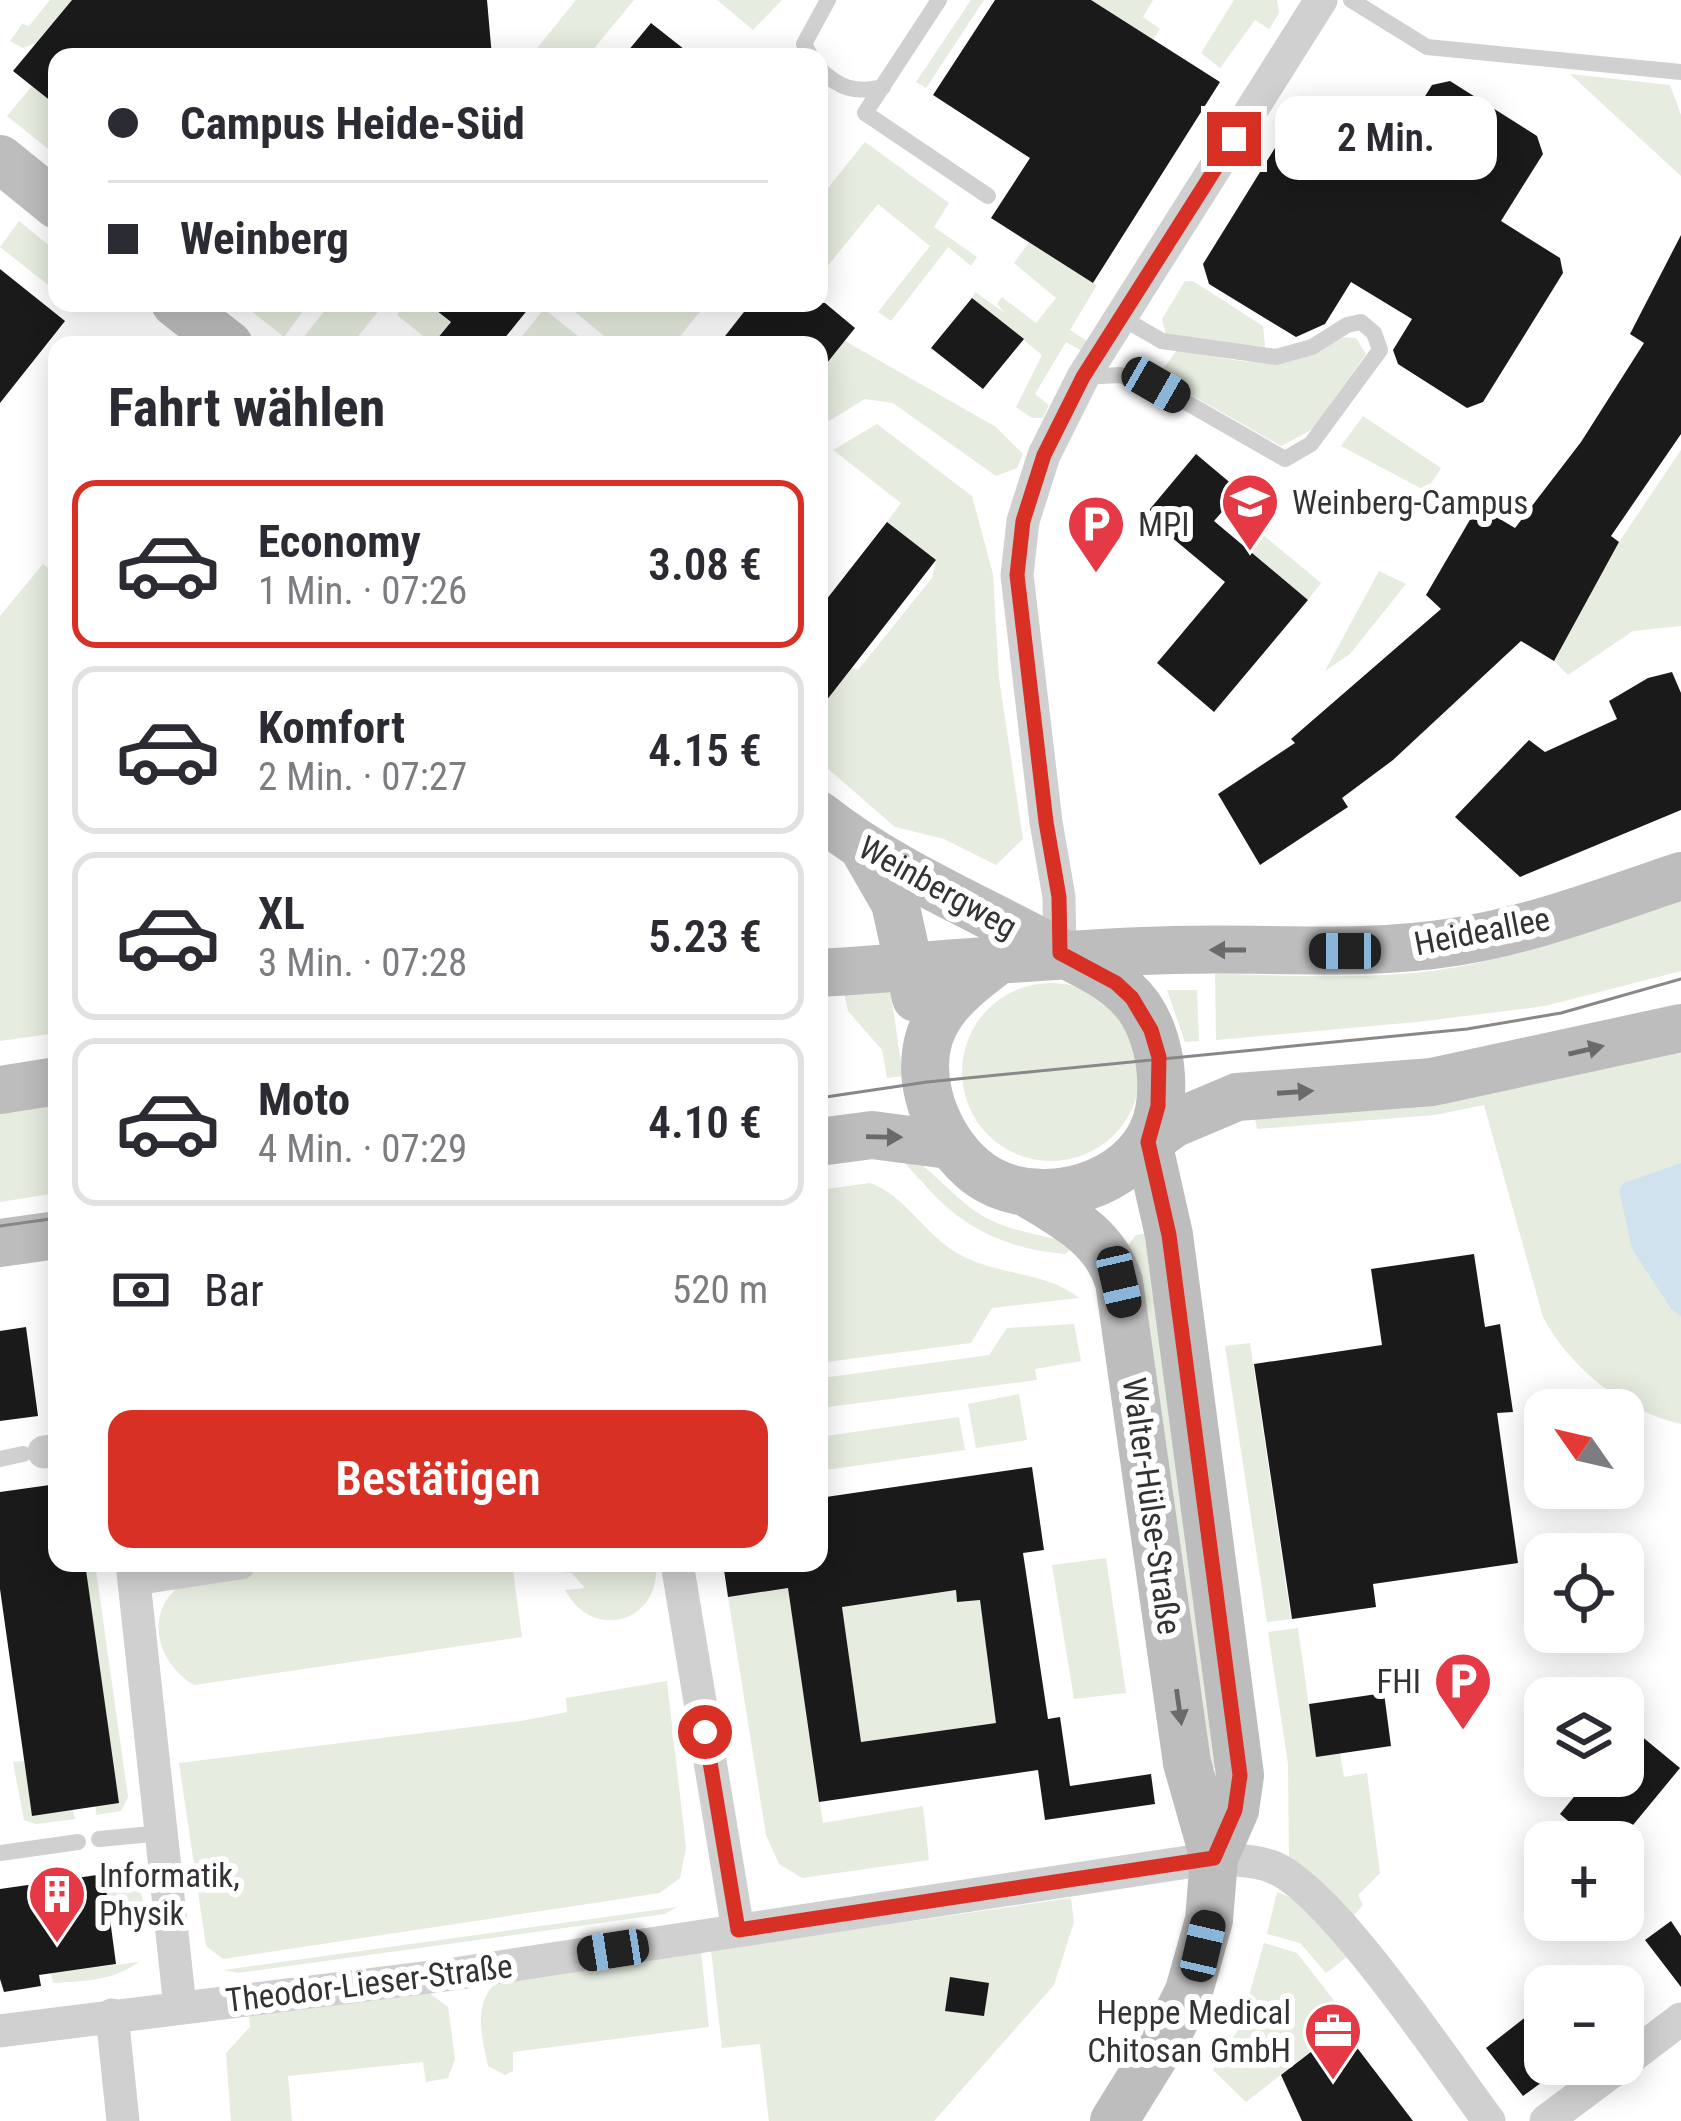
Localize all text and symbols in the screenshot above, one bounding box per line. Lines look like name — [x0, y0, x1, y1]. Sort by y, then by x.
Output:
text: Campus Heide-Süd — [180, 97, 525, 150]
callout: 2 Min. — [1276, 97, 1498, 181]
route end — [1207, 112, 1261, 166]
text: 2 Min. — [1337, 115, 1435, 161]
text: Weinberg — [180, 212, 349, 265]
car — [1116, 351, 1196, 419]
text: Fahrt wählen — [108, 376, 385, 439]
school or university icon: Weinberg-Campus — [1219, 471, 1281, 553]
place label: Weinberg-Campus — [1292, 483, 1528, 522]
parking icon: MPI — [1065, 493, 1127, 575]
place label: MPI — [1138, 505, 1189, 544]
icon: car — [114, 510, 222, 618]
text: Economy — [258, 515, 421, 568]
text: 3.08 € — [648, 538, 762, 591]
text: 1 Min. · 07:26 — [258, 568, 467, 614]
icon: car — [114, 696, 222, 804]
text: Komfort — [258, 701, 405, 754]
text: 4.15 € — [648, 724, 762, 777]
text: 2 Min. · 07:27 — [258, 754, 467, 800]
street label: Weinbergweg — [852, 828, 1024, 946]
icon: car — [114, 882, 222, 990]
text: XL — [258, 887, 305, 940]
street label: Heideallee — [1411, 899, 1553, 963]
text: 5.23 € — [648, 910, 762, 963]
car — [1309, 933, 1381, 969]
text: 3 Min. · 07:28 — [258, 940, 467, 986]
one-way arrow — [1208, 941, 1246, 960]
one-way arrow — [1567, 1040, 1604, 1059]
icon: car — [114, 1068, 222, 1176]
text: Moto — [258, 1073, 350, 1126]
one-way arrow — [1277, 1083, 1314, 1102]
text: 4.10 € — [648, 1096, 762, 1149]
text: 4 Min. · 07:29 — [258, 1126, 467, 1172]
one-way arrow — [866, 1127, 904, 1146]
car — [1093, 1243, 1145, 1321]
icon: cash — [108, 1257, 174, 1323]
text: Bar — [204, 1264, 264, 1317]
text: 520 m — [672, 1267, 768, 1313]
street label: Walter-Hülse-Straße — [1115, 1375, 1189, 1637]
north arrow — [1524, 1389, 1644, 1509]
map controls — [1524, 1389, 1644, 2085]
button: Bestätigen — [108, 1410, 768, 1548]
button: locate — [1524, 1533, 1644, 1653]
parking icon: FHI — [1432, 1650, 1494, 1732]
place label: FHI — [1376, 1662, 1421, 1701]
button: layers — [1524, 1677, 1644, 1797]
one-way arrow — [1170, 1689, 1189, 1727]
route start — [678, 1705, 732, 1759]
button: + — [1524, 1821, 1644, 1941]
place label: Informatik, Physik — [99, 1856, 240, 1933]
building icon: Informatik, Physik — [26, 1863, 88, 1945]
car — [1177, 1907, 1229, 1985]
car — [575, 1927, 651, 1973]
street label: Theodor-Lieser-Straße — [223, 1946, 515, 2020]
button: − — [1524, 1965, 1644, 2085]
place label: Heppe Medical Chitosan GmbH — [1087, 1993, 1291, 2070]
office icon: Heppe Medical Chitosan GmbH — [1302, 2000, 1364, 2082]

